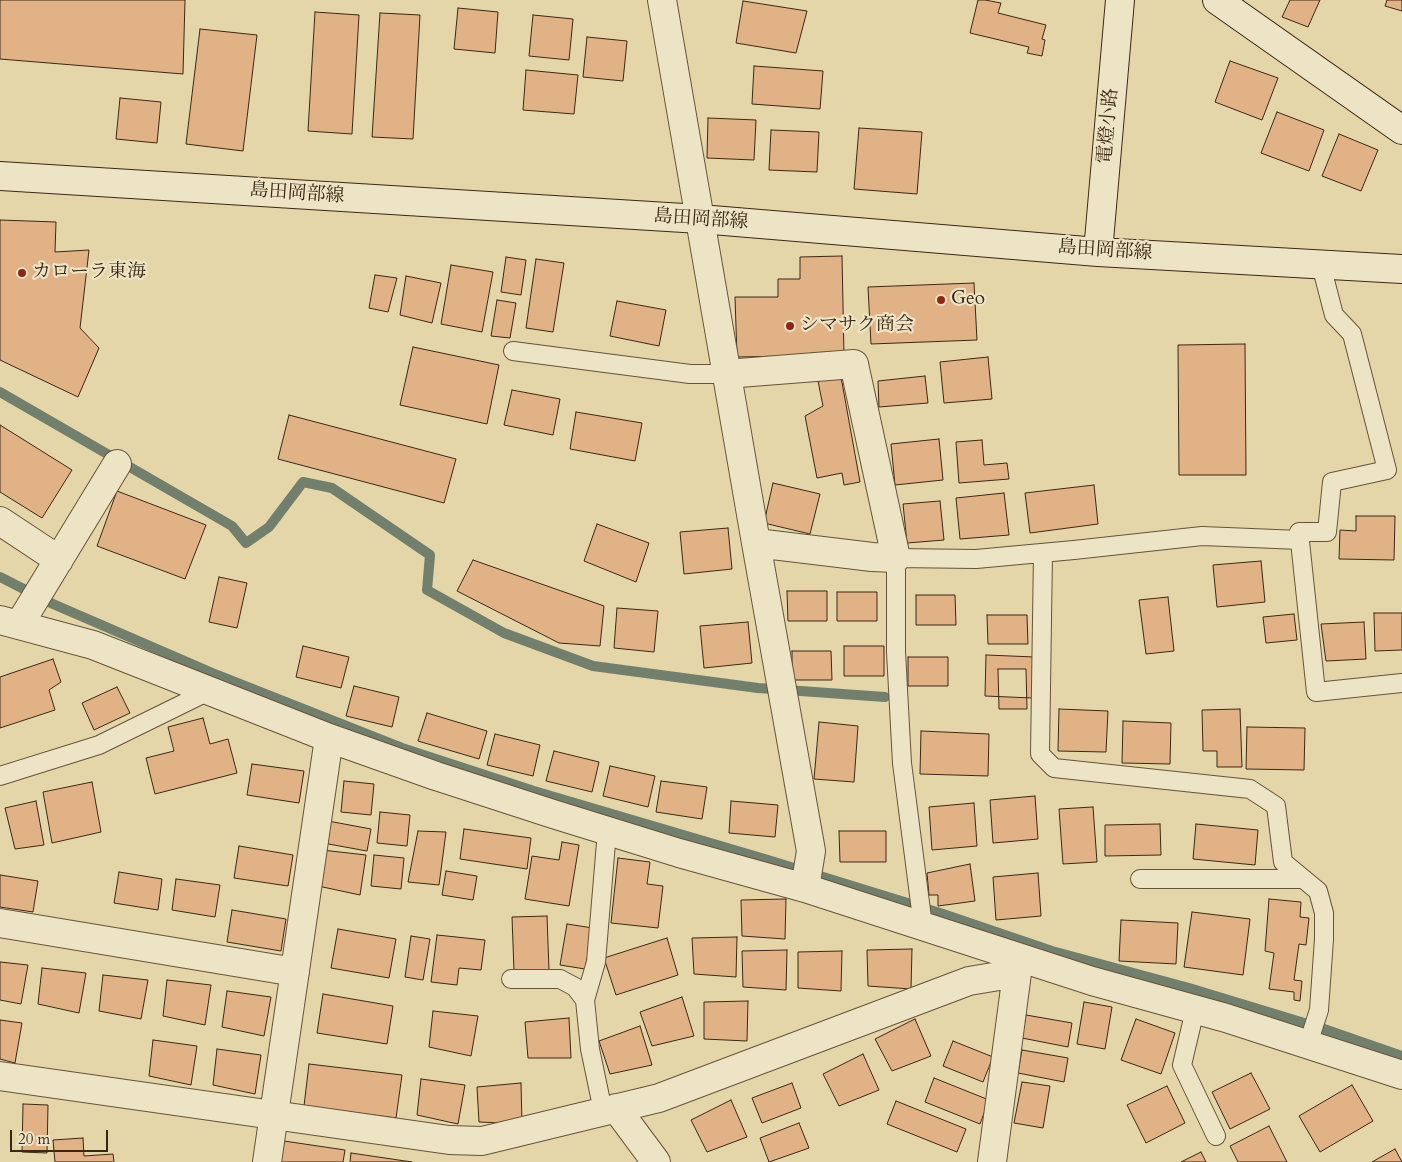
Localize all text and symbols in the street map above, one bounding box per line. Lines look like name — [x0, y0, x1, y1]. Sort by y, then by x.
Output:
street label: 電燈小路 — [1094, 87, 1124, 165]
street label: 島田岡部線 — [249, 179, 345, 209]
street label: 島田岡部線 — [653, 205, 749, 235]
street label: 島田岡部線 — [1057, 236, 1153, 266]
place label: カローラ東海 — [32, 262, 146, 284]
marker: カローラ東海 — [16, 267, 28, 279]
place label: Geo — [951, 289, 985, 311]
marker: Geo — [935, 294, 947, 306]
place label: シマサク商会 — [800, 315, 914, 337]
marker: シマサク商会 — [784, 320, 796, 332]
scale bar — [12, 1120, 110, 1152]
text: 20 m — [18, 1129, 50, 1149]

